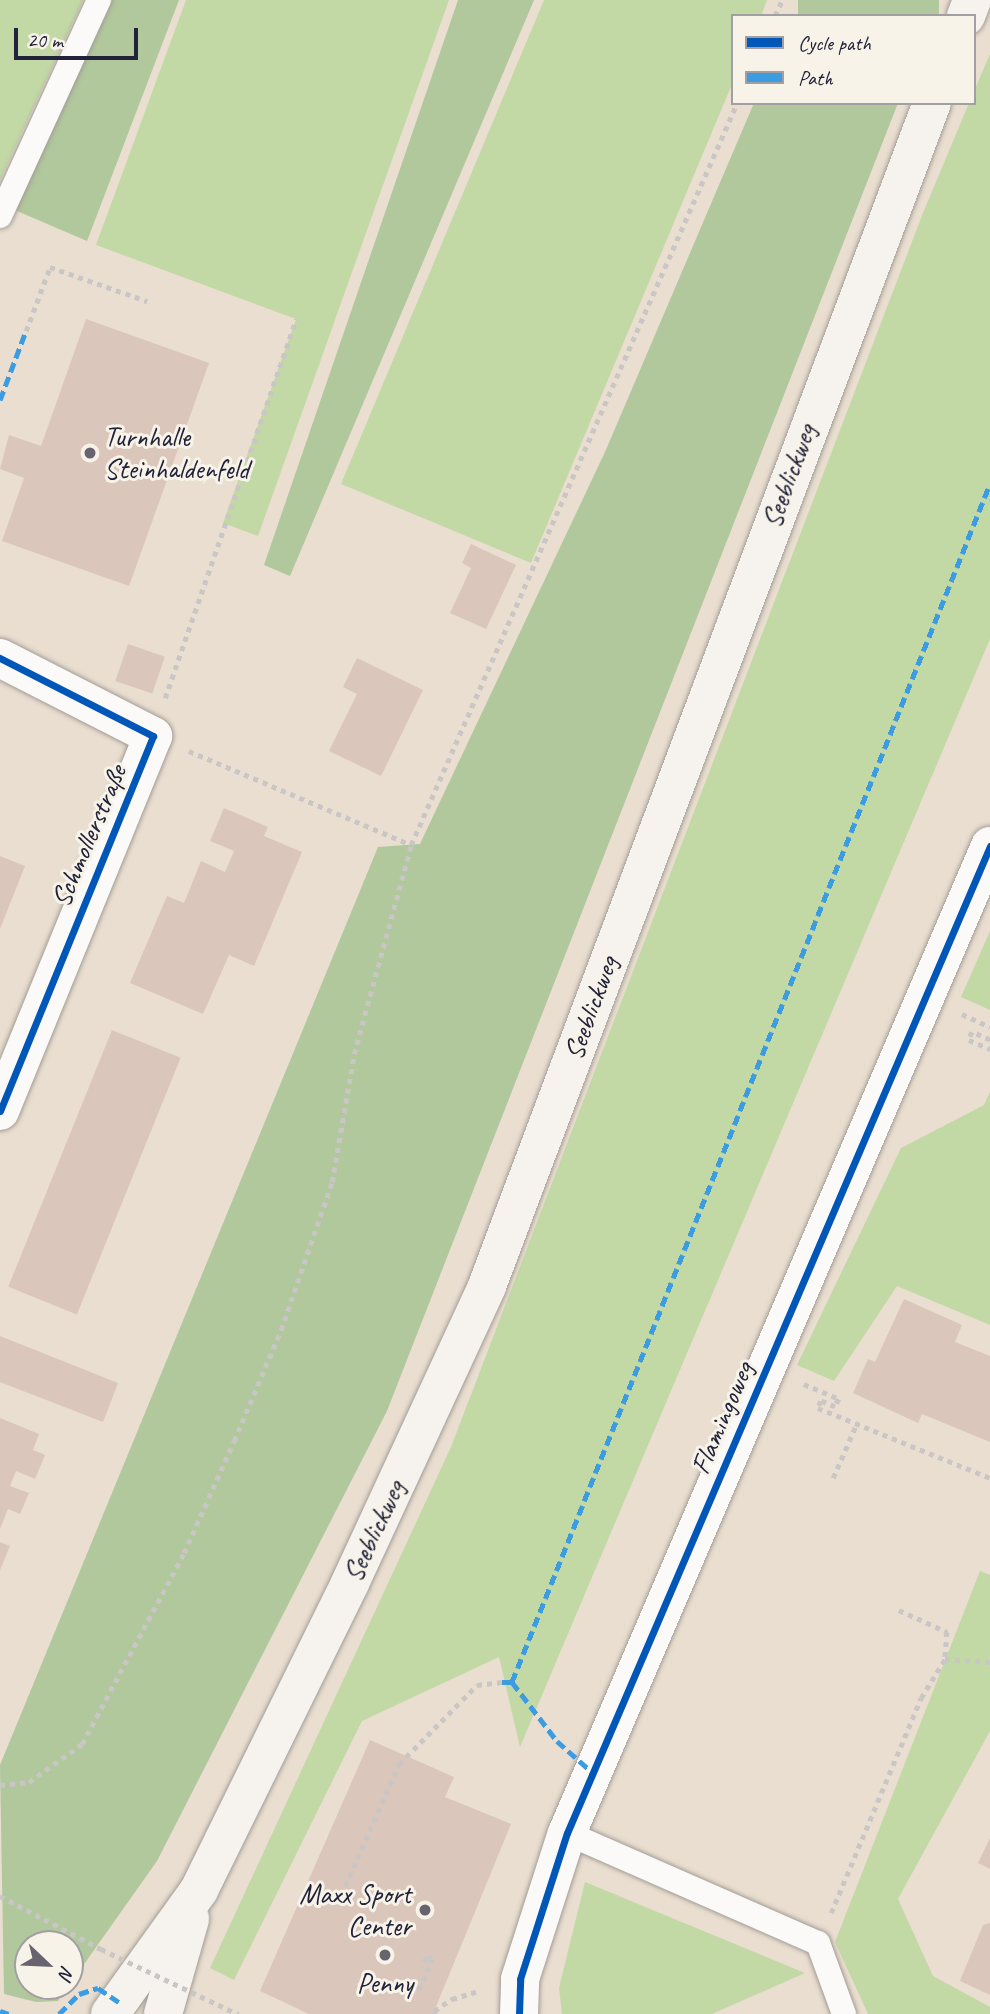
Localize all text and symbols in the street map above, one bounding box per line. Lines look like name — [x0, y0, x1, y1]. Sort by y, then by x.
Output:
scale bar — [18, 14, 142, 58]
legend — [731, 14, 976, 105]
text: 20 m — [27, 27, 63, 53]
text: Cycle path — [798, 30, 871, 56]
text: Path — [798, 65, 833, 91]
place label: Turnhalle Steinhaldenfeld — [104, 420, 249, 486]
street label: Seeblickweg — [755, 420, 823, 532]
marker: Turnhalle Steinhaldenfeld — [82, 445, 98, 461]
street label: Schmollerstraße — [44, 760, 134, 912]
street label: Seeblickweg — [557, 952, 625, 1064]
street label: Flamingoweg — [683, 1357, 761, 1479]
street label: Seeblickweg — [336, 1475, 412, 1587]
place label: Maxx Sport Center — [299, 1877, 411, 1943]
marker: Maxx Sport Center — [417, 1902, 433, 1918]
north arrow — [14, 1930, 84, 2000]
marker: Penny — [377, 1947, 393, 1963]
text: N — [53, 1962, 80, 1983]
place label: Penny — [357, 1966, 413, 2000]

